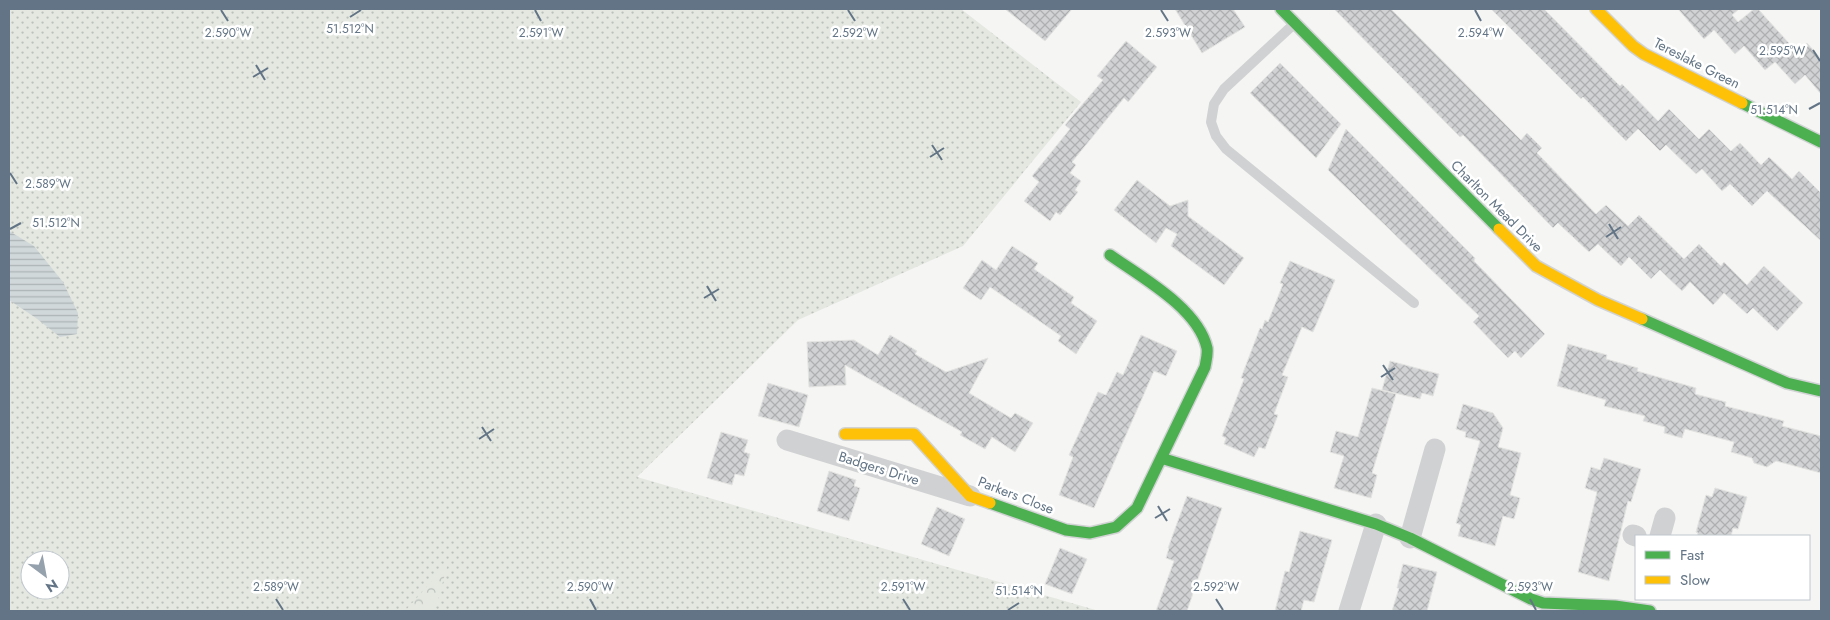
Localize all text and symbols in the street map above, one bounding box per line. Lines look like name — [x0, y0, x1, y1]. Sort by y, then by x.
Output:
text: 51.512°N — [326, 20, 374, 38]
text: 2.590°W — [205, 24, 251, 42]
text: 2.591°W — [519, 24, 563, 42]
text: 2.592°W — [832, 24, 878, 42]
text: 2.593°W — [1145, 24, 1191, 42]
text: 2.594°W — [1458, 24, 1504, 42]
street label: Tereslake Green — [1650, 33, 1744, 93]
text: 2.595°W — [1759, 42, 1805, 60]
text: 51.514°N — [1750, 101, 1798, 119]
street label: Charlton Mead Drive — [1446, 155, 1548, 257]
text: 2.589°W — [25, 175, 71, 193]
text: 51.512°N — [32, 214, 80, 232]
street label: Badgers Drive — [836, 446, 922, 490]
street label: Parkers Close — [975, 471, 1057, 519]
legend — [1635, 535, 1810, 600]
text: Fast — [1680, 544, 1704, 566]
north arrow — [20, 550, 70, 600]
text: Slow — [1680, 569, 1711, 591]
text: N — [42, 575, 62, 597]
text: 2.589°W — [253, 578, 299, 596]
text: 2.590°W — [567, 578, 613, 596]
text: 2.591°W — [881, 578, 925, 596]
text: 2.592°W — [1193, 578, 1239, 596]
text: 2.593°W — [1507, 578, 1553, 596]
text: 51.514°N — [995, 582, 1043, 600]

